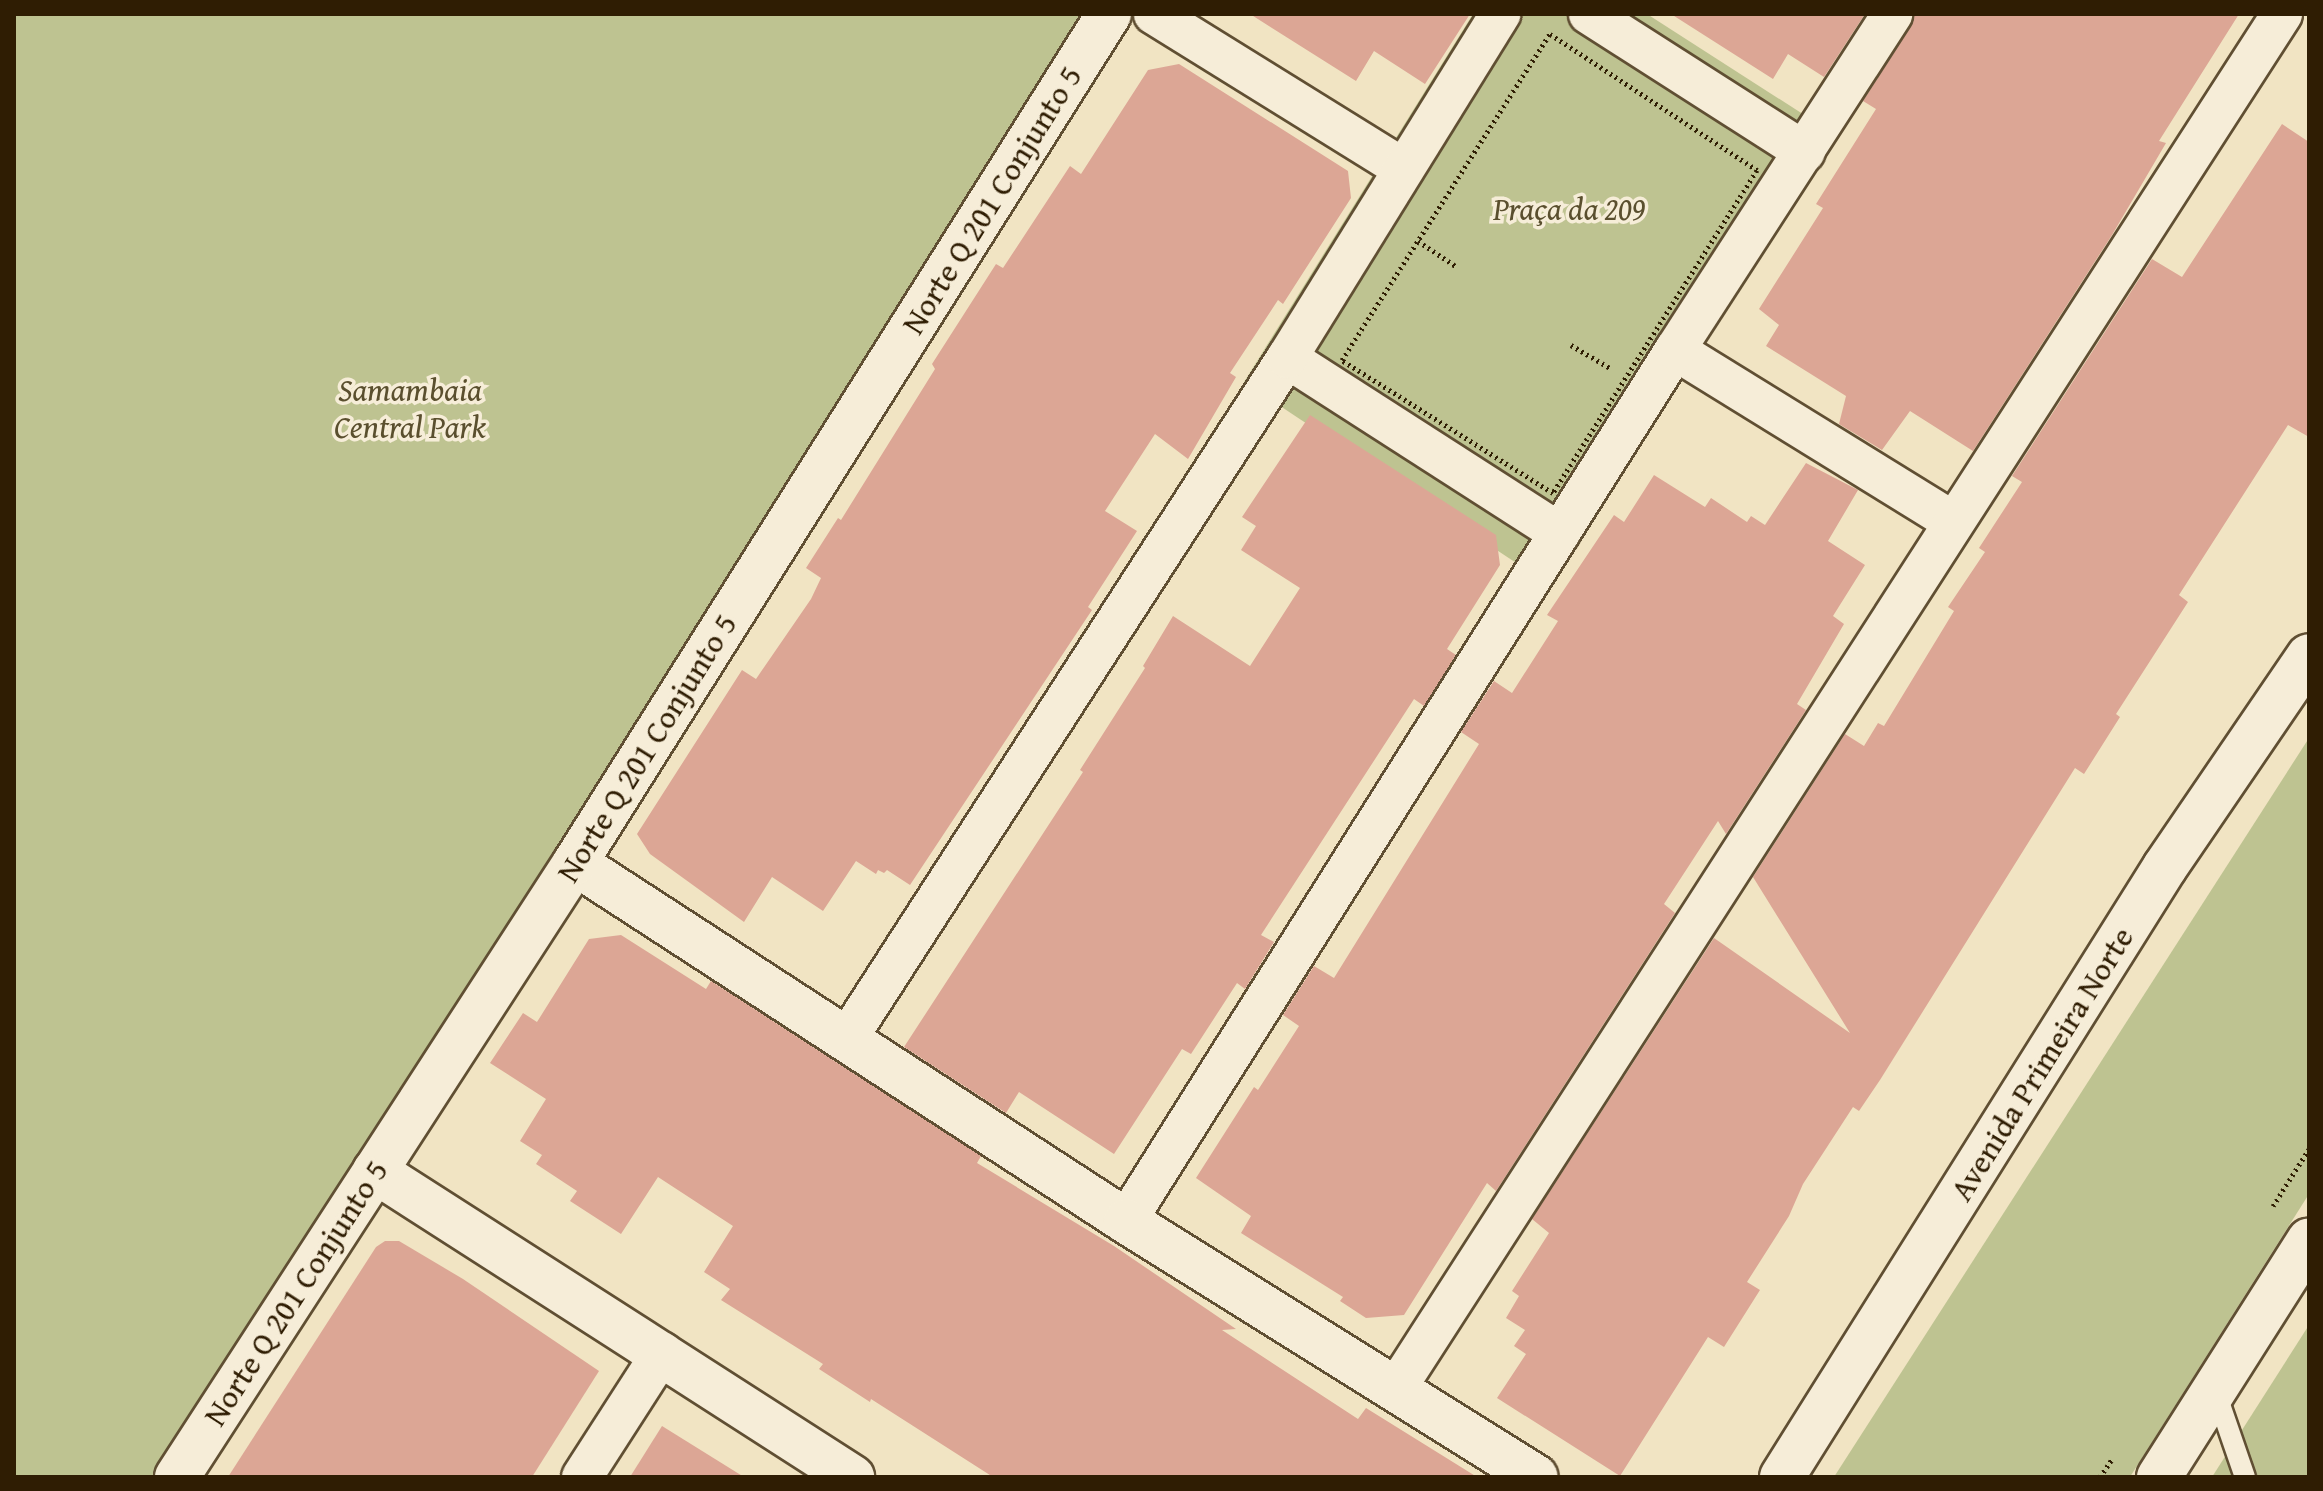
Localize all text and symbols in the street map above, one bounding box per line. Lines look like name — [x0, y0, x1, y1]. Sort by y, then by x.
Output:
street label: Norte Q 201 Conjunto 5 — [894, 59, 1090, 341]
park label: Praça da 209 — [1493, 190, 1645, 228]
park label: Samambaia Central Park — [334, 372, 486, 447]
street label: Norte Q 201 Conjunto 5 — [549, 607, 745, 889]
street label: Avenida Primeira Norte — [1942, 920, 2142, 1208]
street label: Norte Q 201 Conjunto 5 — [196, 1153, 396, 1433]

